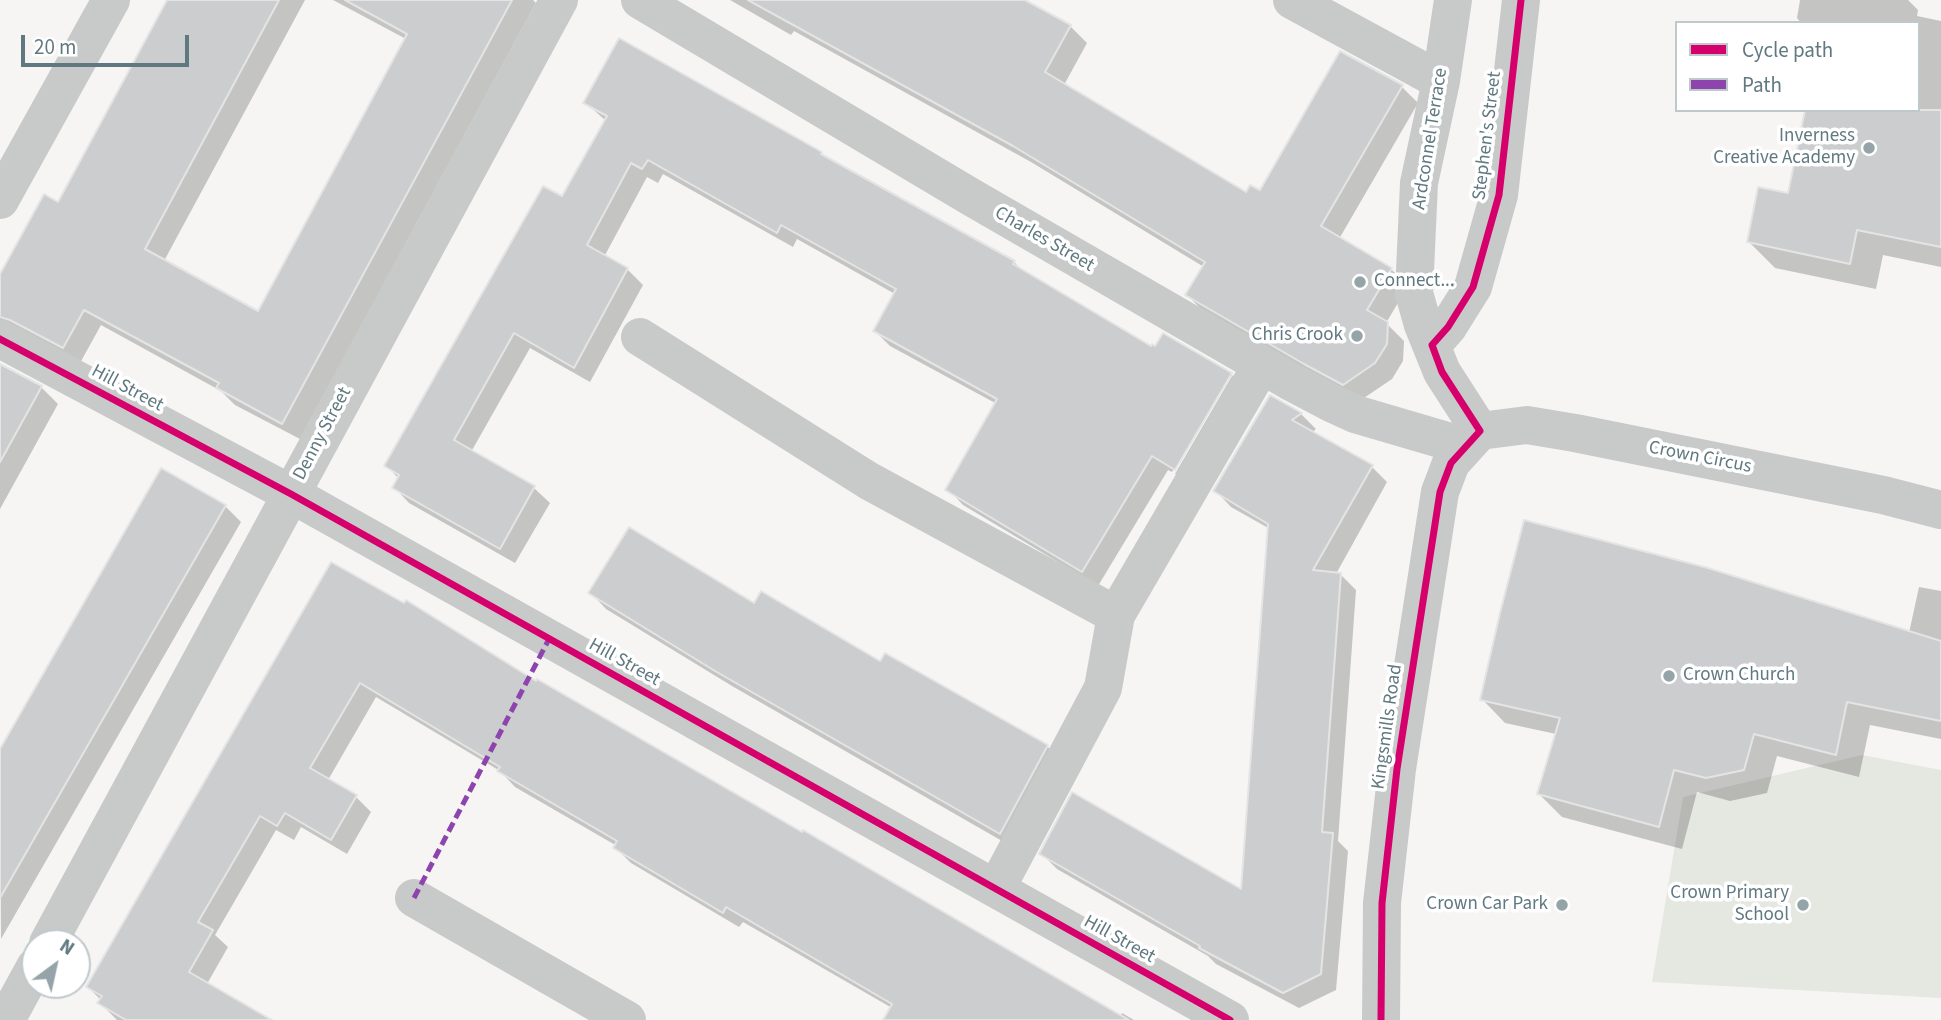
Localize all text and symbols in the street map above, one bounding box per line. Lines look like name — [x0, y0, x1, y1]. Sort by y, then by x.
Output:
scale bar — [24, 21, 192, 65]
legend — [1675, 21, 1920, 112]
text: 20 m — [34, 32, 76, 62]
text: Cycle path — [1742, 35, 1833, 65]
street label: Ardconnel Terrace — [1409, 67, 1453, 211]
street label: Stephen's Street — [1469, 70, 1507, 202]
text: Path — [1742, 70, 1782, 100]
place label: Inverness Creative Academy — [1713, 126, 1855, 170]
marker: Inverness Creative Academy — [1861, 140, 1877, 156]
street label: Charles Street — [990, 202, 1098, 278]
place label: Connect... — [1374, 271, 1455, 293]
marker: Connect... — [1352, 274, 1368, 290]
place label: Chris Crook — [1252, 325, 1343, 347]
marker: Chris Crook — [1349, 328, 1365, 344]
street label: Hill Street — [87, 361, 167, 417]
street label: Denny Street — [289, 384, 357, 484]
street label: Crown Circus — [1647, 437, 1753, 479]
street label: Hill Street — [584, 634, 664, 692]
street label: Kingsmills Road — [1368, 663, 1408, 791]
place label: Crown Church — [1683, 665, 1795, 687]
marker: Crown Church — [1661, 668, 1677, 684]
place label: Crown Primary School — [1670, 883, 1789, 927]
place label: Crown Car Park — [1426, 894, 1548, 916]
marker: Crown Car Park — [1554, 897, 1570, 913]
marker: Crown Primary School — [1795, 897, 1811, 913]
street label: Hill Street — [1079, 911, 1159, 969]
north arrow — [21, 929, 91, 999]
text: N — [54, 933, 79, 962]

